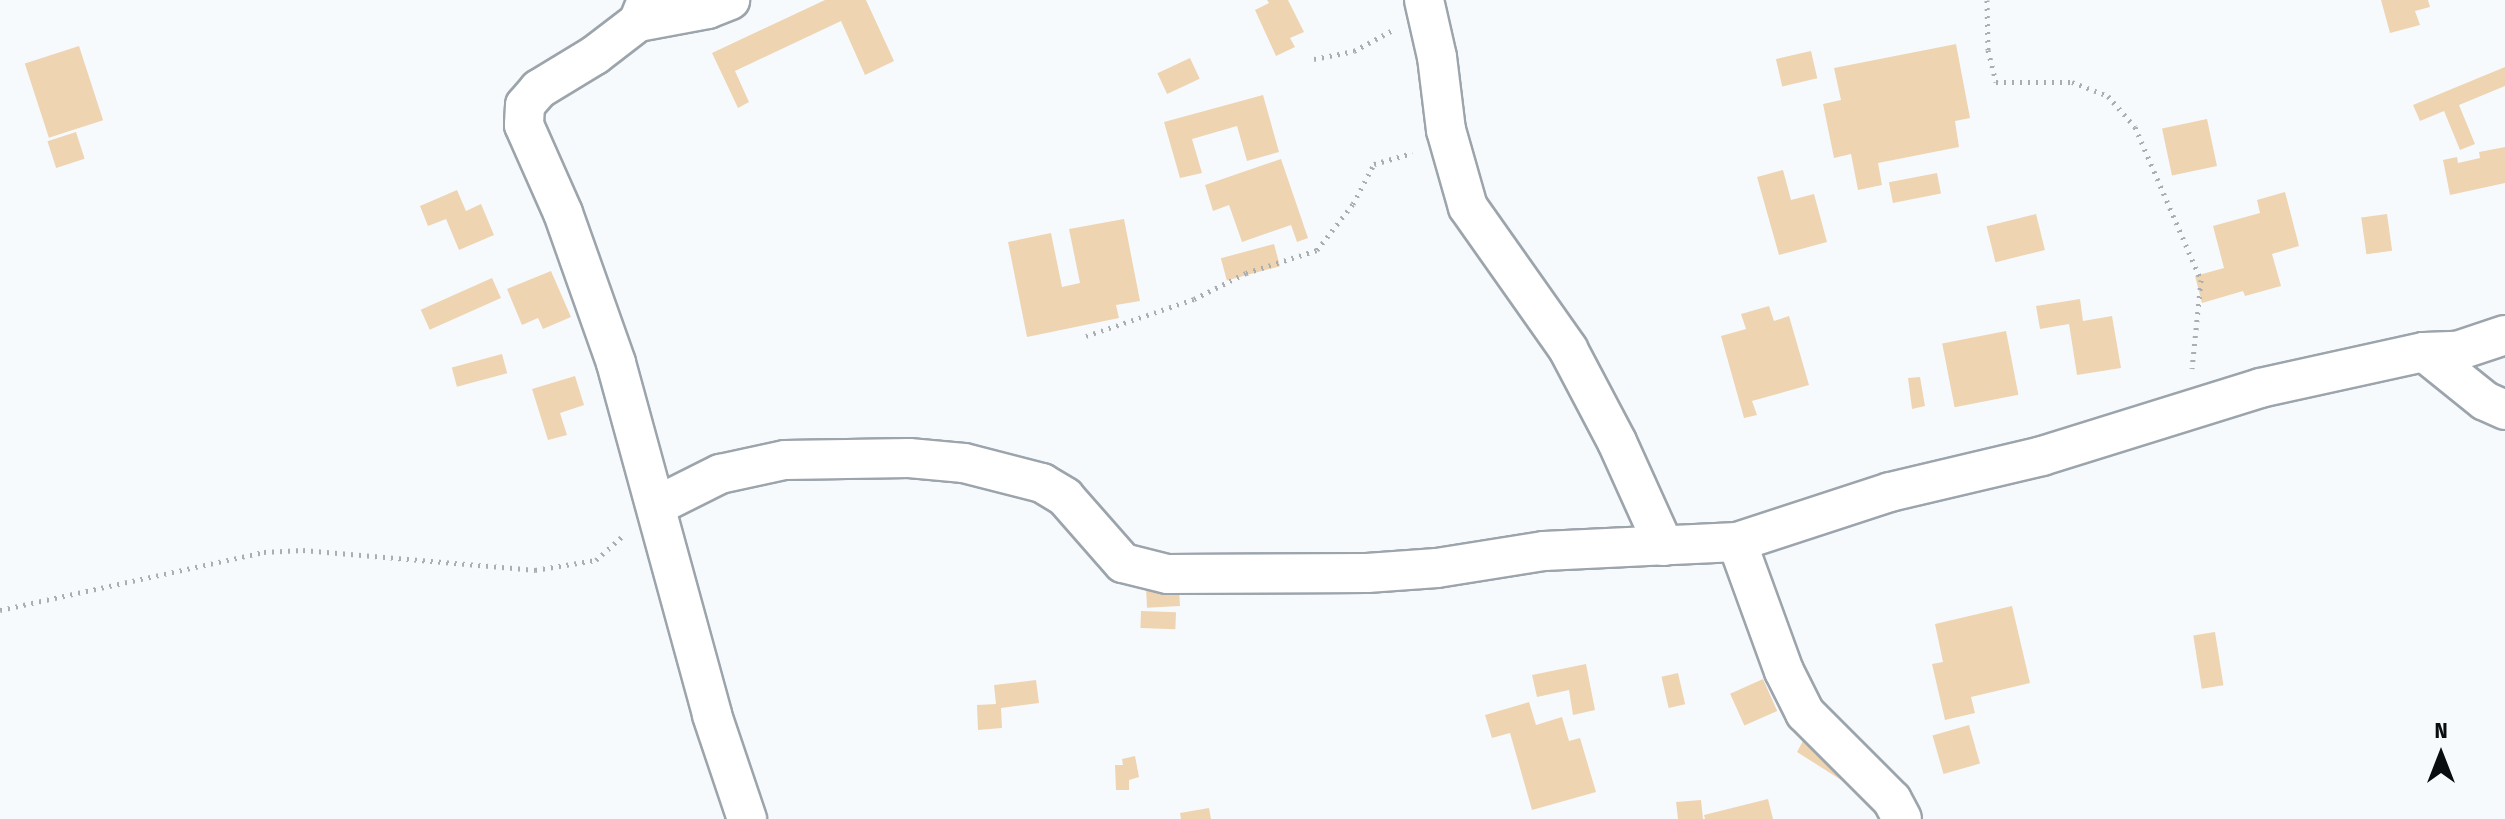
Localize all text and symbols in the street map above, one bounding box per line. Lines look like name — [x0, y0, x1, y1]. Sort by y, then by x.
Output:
north arrow — [2401, 715, 2481, 795]
text: N — [2434, 717, 2448, 744]

